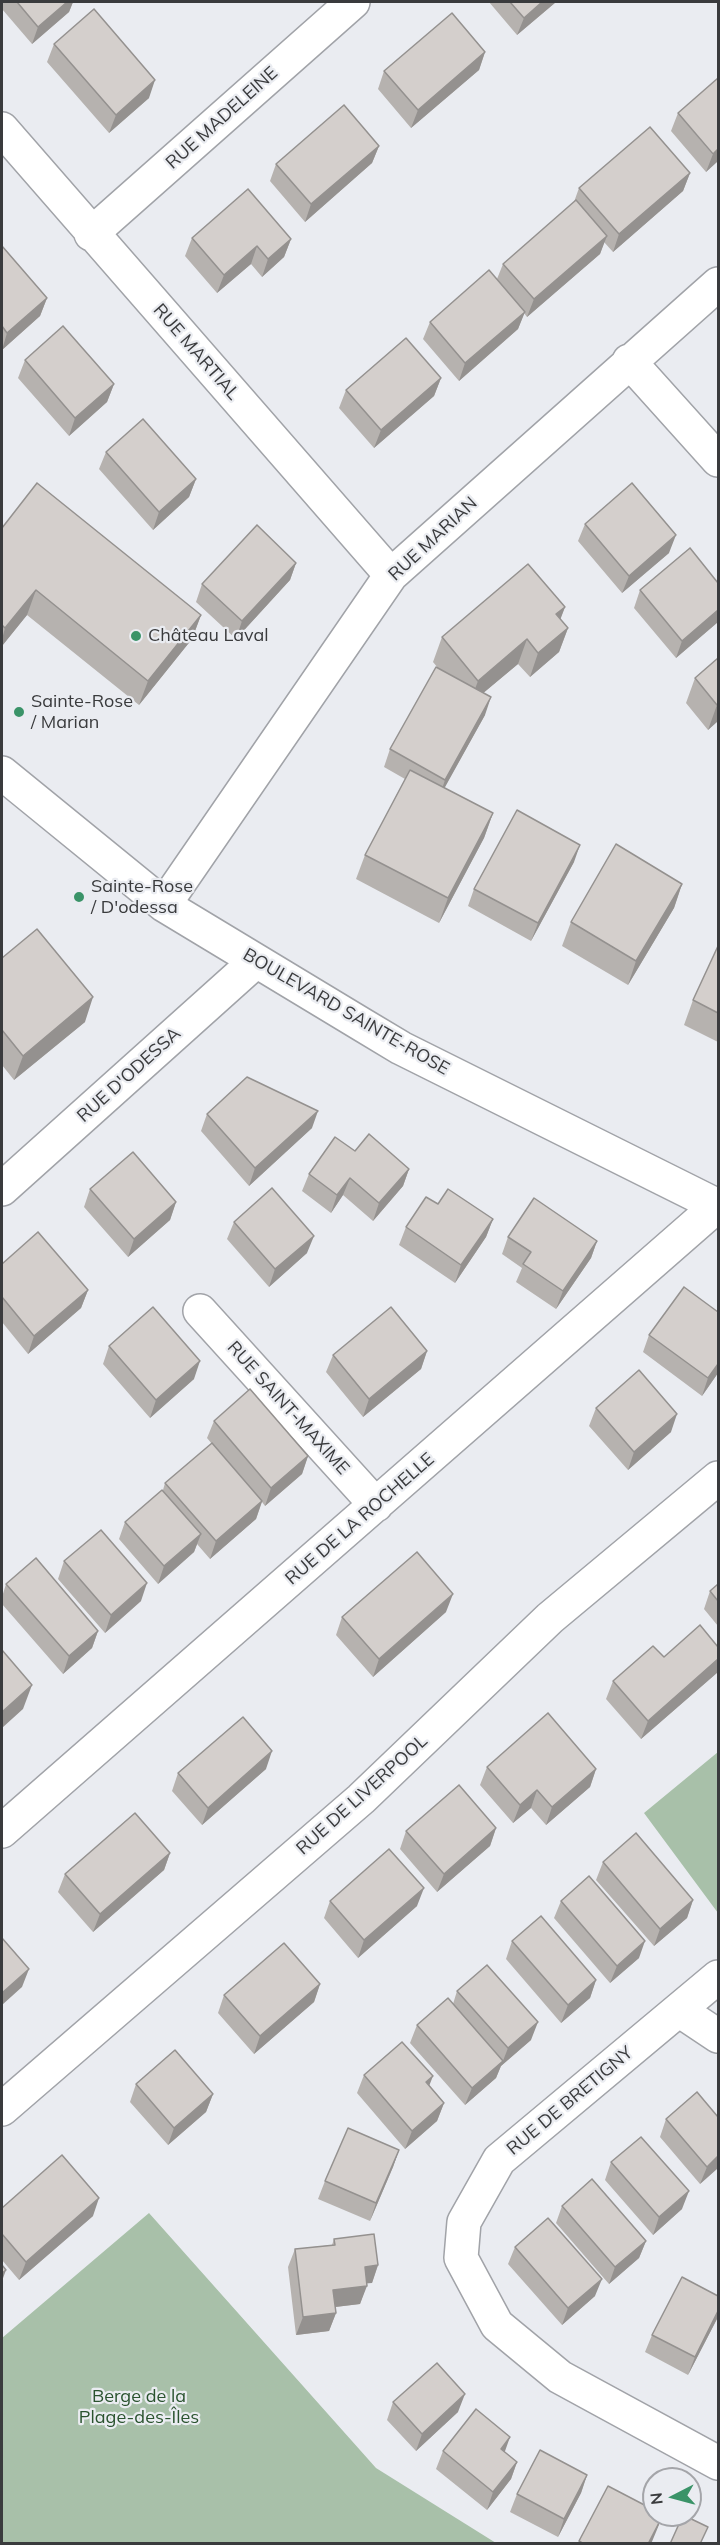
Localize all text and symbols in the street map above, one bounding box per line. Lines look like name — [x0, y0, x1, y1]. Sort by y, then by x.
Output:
street label: RUE MADELEINE — [162, 62, 282, 174]
street label: RUE MARTIAL — [148, 300, 244, 404]
street label: RUE MARIAN — [384, 492, 482, 586]
place label: Château Laval — [148, 625, 269, 647]
marker: Château Laval — [129, 629, 143, 643]
place label: Sainte-Rose / Marian — [31, 691, 133, 734]
marker: Sainte-Rose / Marian — [12, 705, 26, 719]
place label: Sainte-Rose / D'odessa — [91, 876, 193, 918]
marker: Sainte-Rose / D'odessa — [72, 890, 86, 904]
street label: BOULEVARD SAINTE-ROSE — [239, 944, 453, 1080]
street label: RUE D'ODESSA — [73, 1023, 185, 1127]
street label: RUE SAINT-MAXIME — [222, 1337, 354, 1479]
street label: RUE DE LA ROCHELLE — [281, 1448, 439, 1590]
street label: RUE DE LIVERPOOL — [292, 1730, 432, 1860]
street label: RUE DE BRETIGNY — [503, 2042, 637, 2160]
park label: Berge de la Plage-des-Îles — [79, 2386, 199, 2428]
north arrow — [642, 2467, 702, 2527]
text: N — [646, 2492, 667, 2506]

